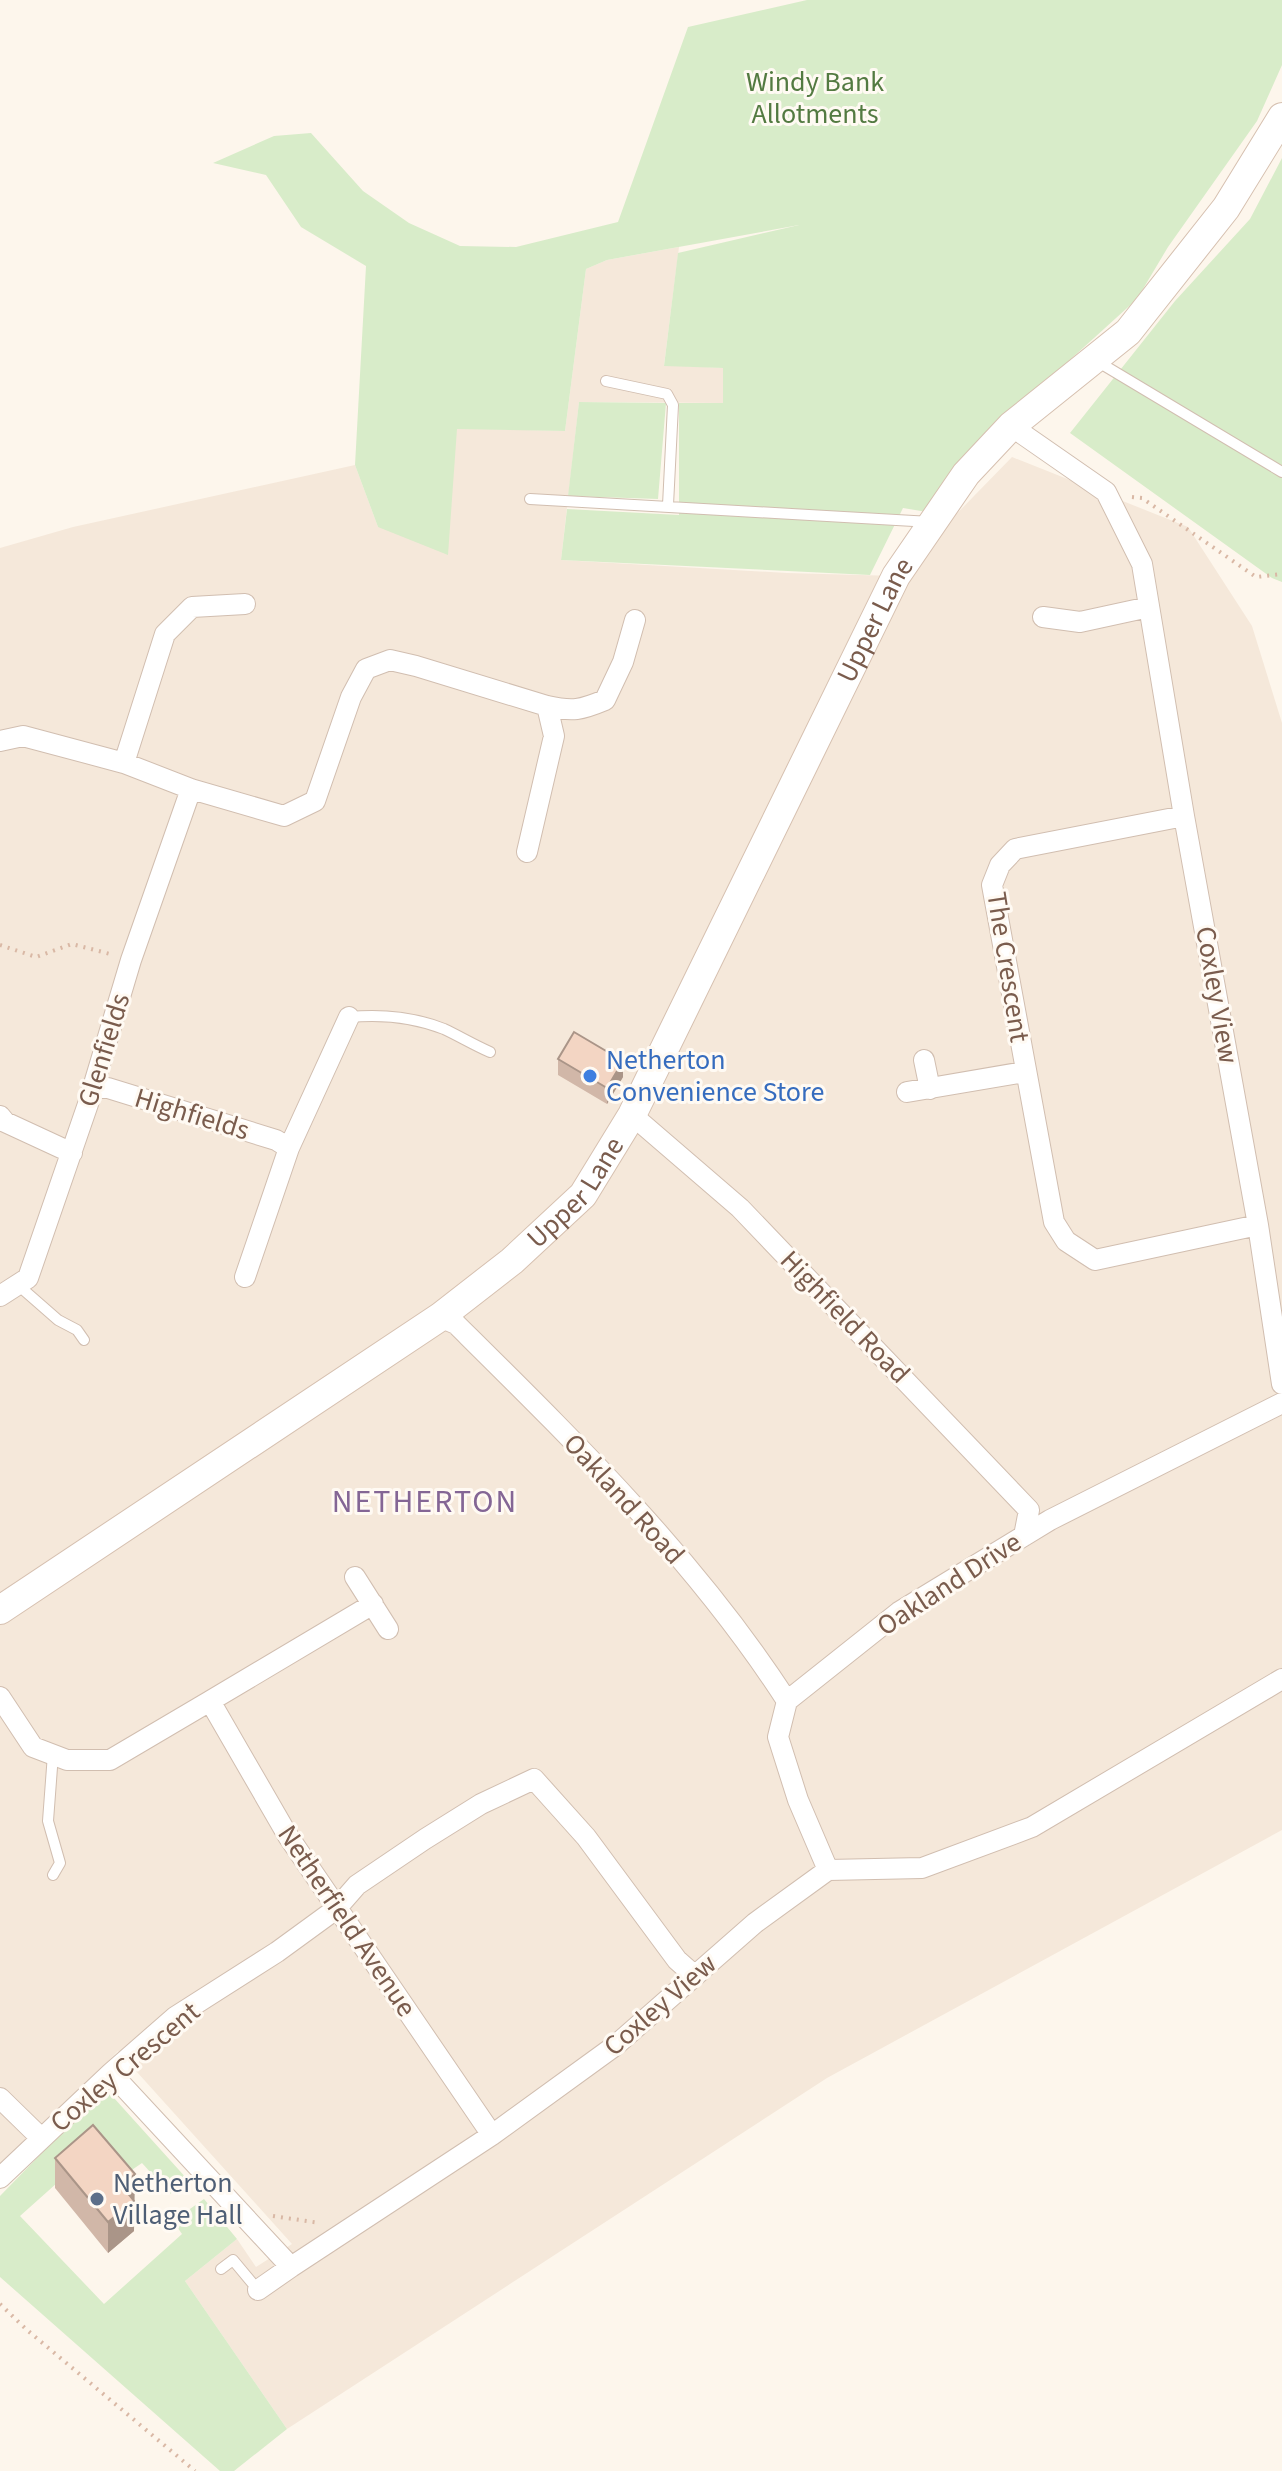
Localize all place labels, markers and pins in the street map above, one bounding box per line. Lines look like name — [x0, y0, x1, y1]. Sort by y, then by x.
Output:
place label: Netherton Convenience Store — [606, 1040, 824, 1112]
marker: Netherton Convenience Store — [581, 1067, 599, 1085]
place label: Netherton Village Hall — [113, 2163, 243, 2235]
marker: Netherton Village Hall — [88, 2190, 106, 2208]

